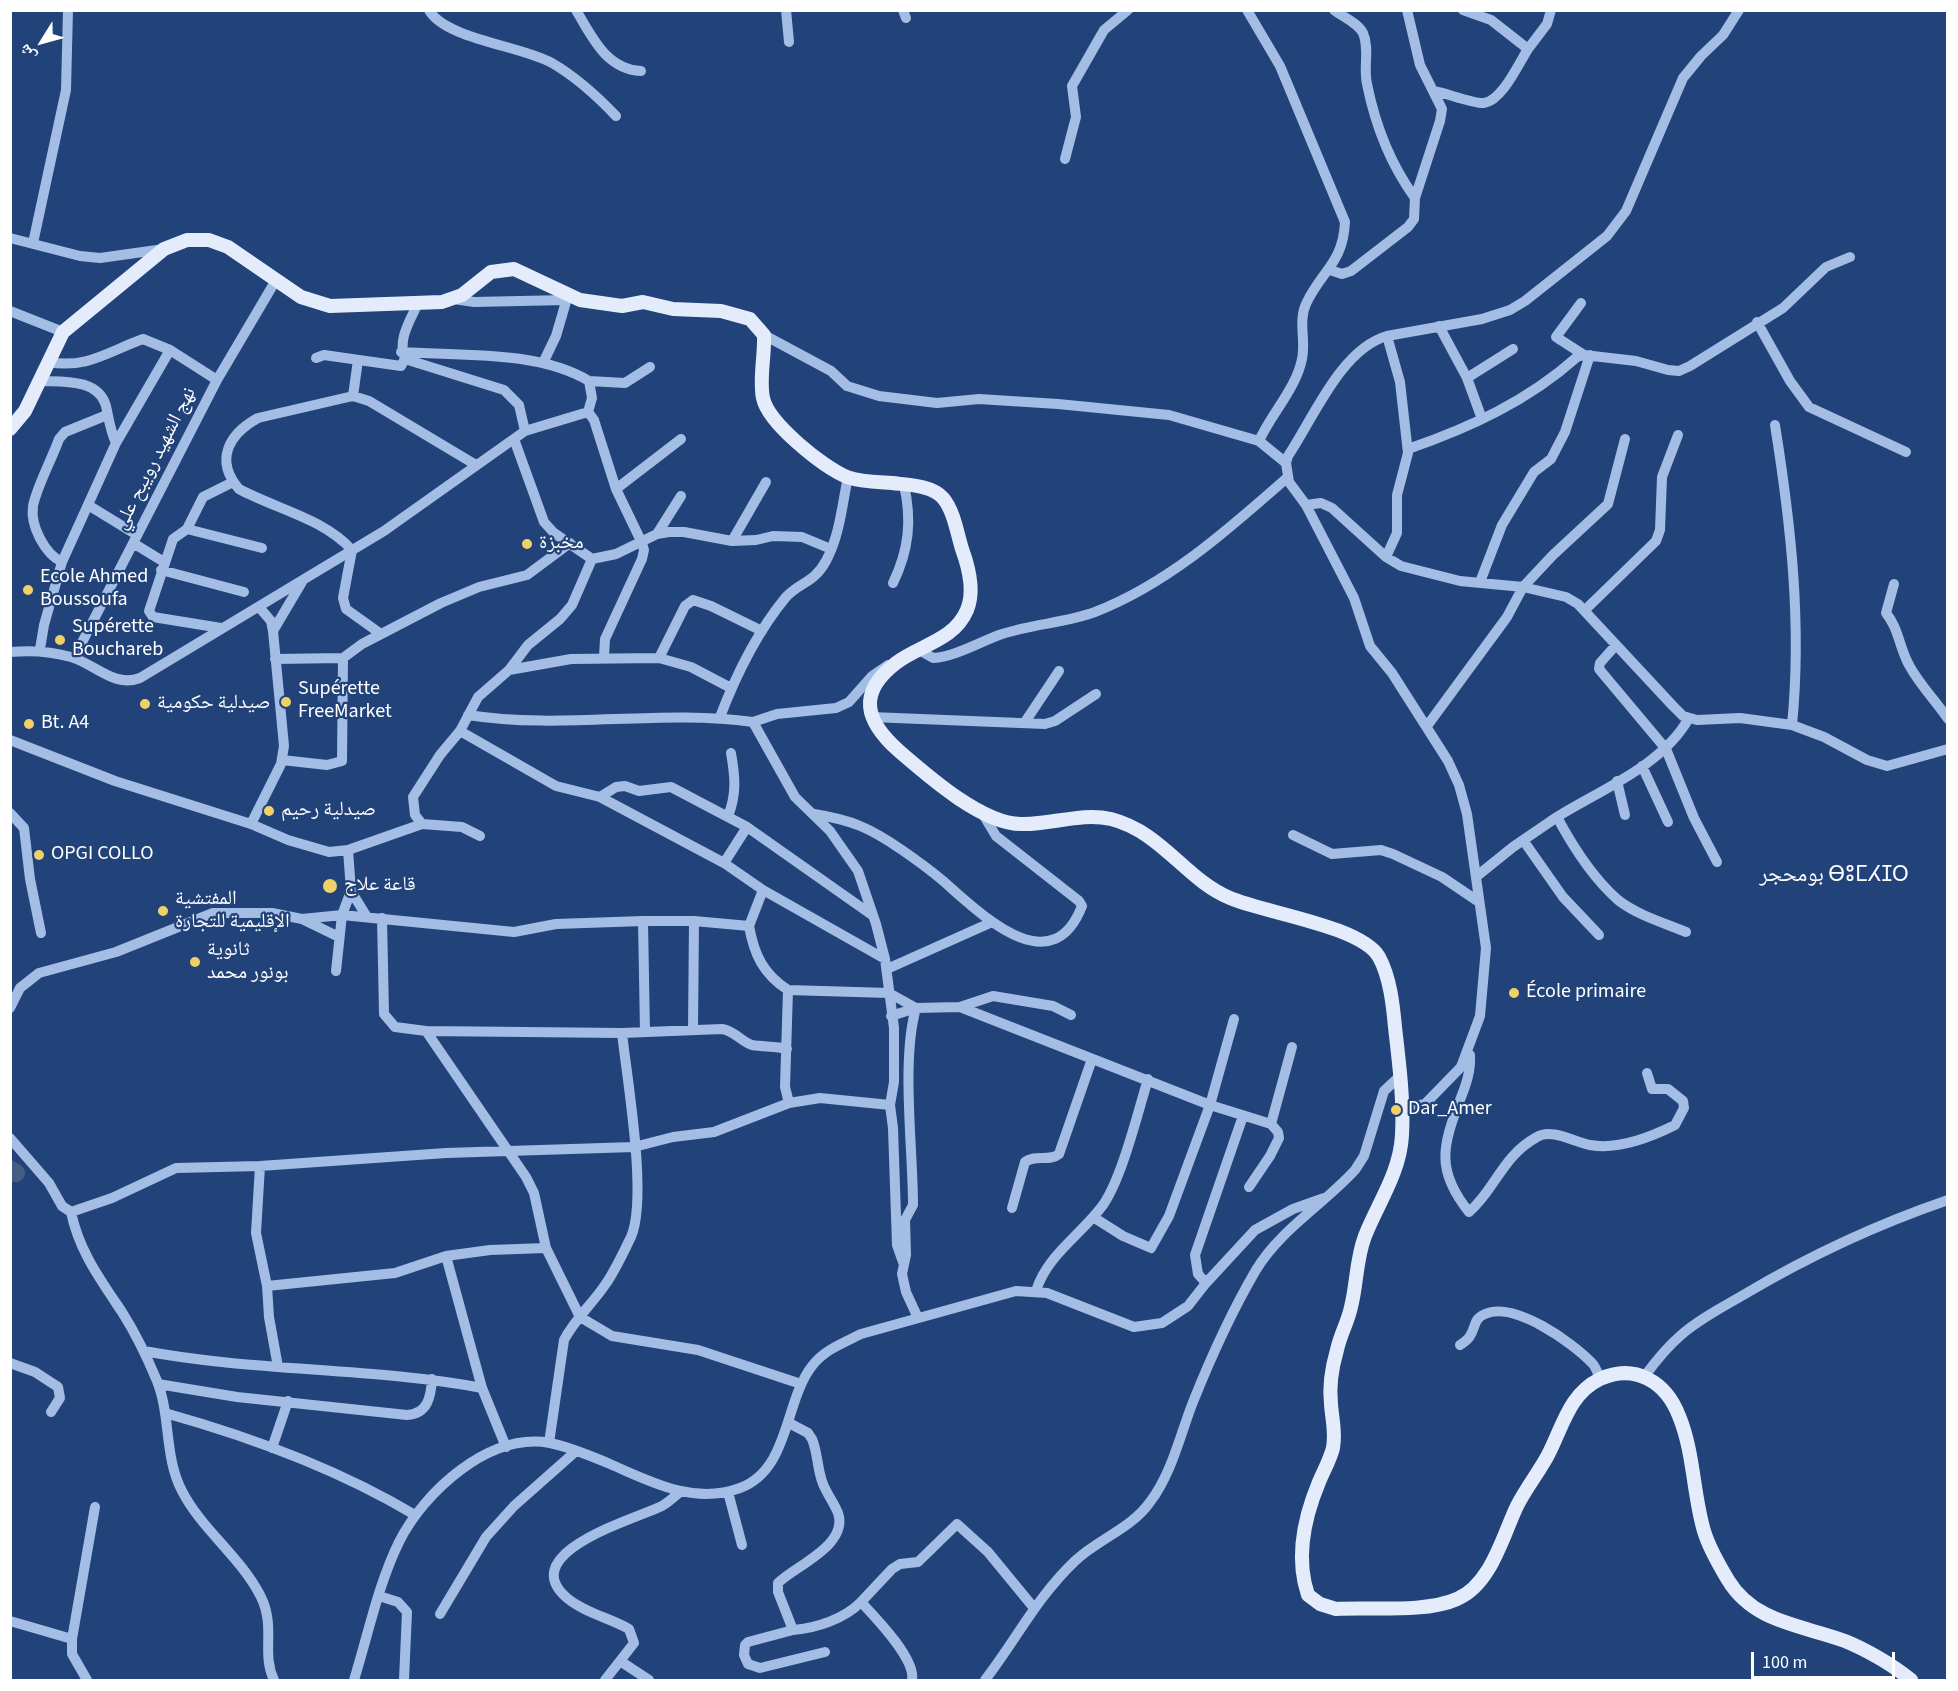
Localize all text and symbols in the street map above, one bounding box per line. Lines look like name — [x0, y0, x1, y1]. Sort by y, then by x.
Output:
north arrow — [12, 12, 72, 72]
text: ش — [14, 39, 42, 66]
street label: نهج الشهيد رويبح علي — [110, 384, 202, 534]
place label: مخبزة — [539, 532, 584, 556]
marker: مخبزة — [520, 537, 534, 551]
place label: Ecole Ahmed Boussoufa — [40, 566, 148, 613]
marker: Ecole Ahmed Boussoufa — [21, 583, 35, 597]
place label: Supérette Bouchareb — [72, 616, 163, 663]
marker: Supérette Bouchareb — [53, 633, 67, 647]
place label: Supérette FreeMarket — [298, 678, 392, 725]
place label: صيدلية حكومية — [157, 692, 270, 716]
marker: Supérette FreeMarket — [279, 695, 293, 709]
marker: صيدلية حكومية — [138, 697, 152, 711]
place label: Bt. A4 — [41, 712, 89, 736]
marker: Bt. A4 — [22, 717, 36, 731]
place label: صيدلية رحيم — [281, 799, 376, 823]
marker: صيدلية رحيم — [262, 804, 276, 818]
place label: OPGI COLLO — [51, 843, 154, 867]
marker: OPGI COLLO — [32, 848, 46, 862]
district label: بومحجر ⴱⵓⵎⵃⵊⵔ — [1759, 863, 1909, 889]
place label: قاعة علاج — [344, 874, 416, 898]
marker: قاعة علاج — [321, 877, 339, 895]
place label: المفتشية الإقليمية للتجارة — [175, 888, 290, 935]
marker: المفتشية الإقليمية للتجارة — [156, 904, 170, 918]
place label: ثانوية بونور محمد — [207, 939, 289, 986]
marker: ثانوية بونور محمد — [188, 955, 202, 969]
place label: École primaire — [1526, 981, 1646, 1005]
marker: École primaire — [1507, 986, 1521, 1000]
place label: Dar_Amer — [1408, 1098, 1492, 1122]
marker: Dar_Amer — [1389, 1103, 1403, 1117]
scale bar — [1754, 1640, 1898, 1678]
text: 100 m — [1762, 1650, 1807, 1675]

